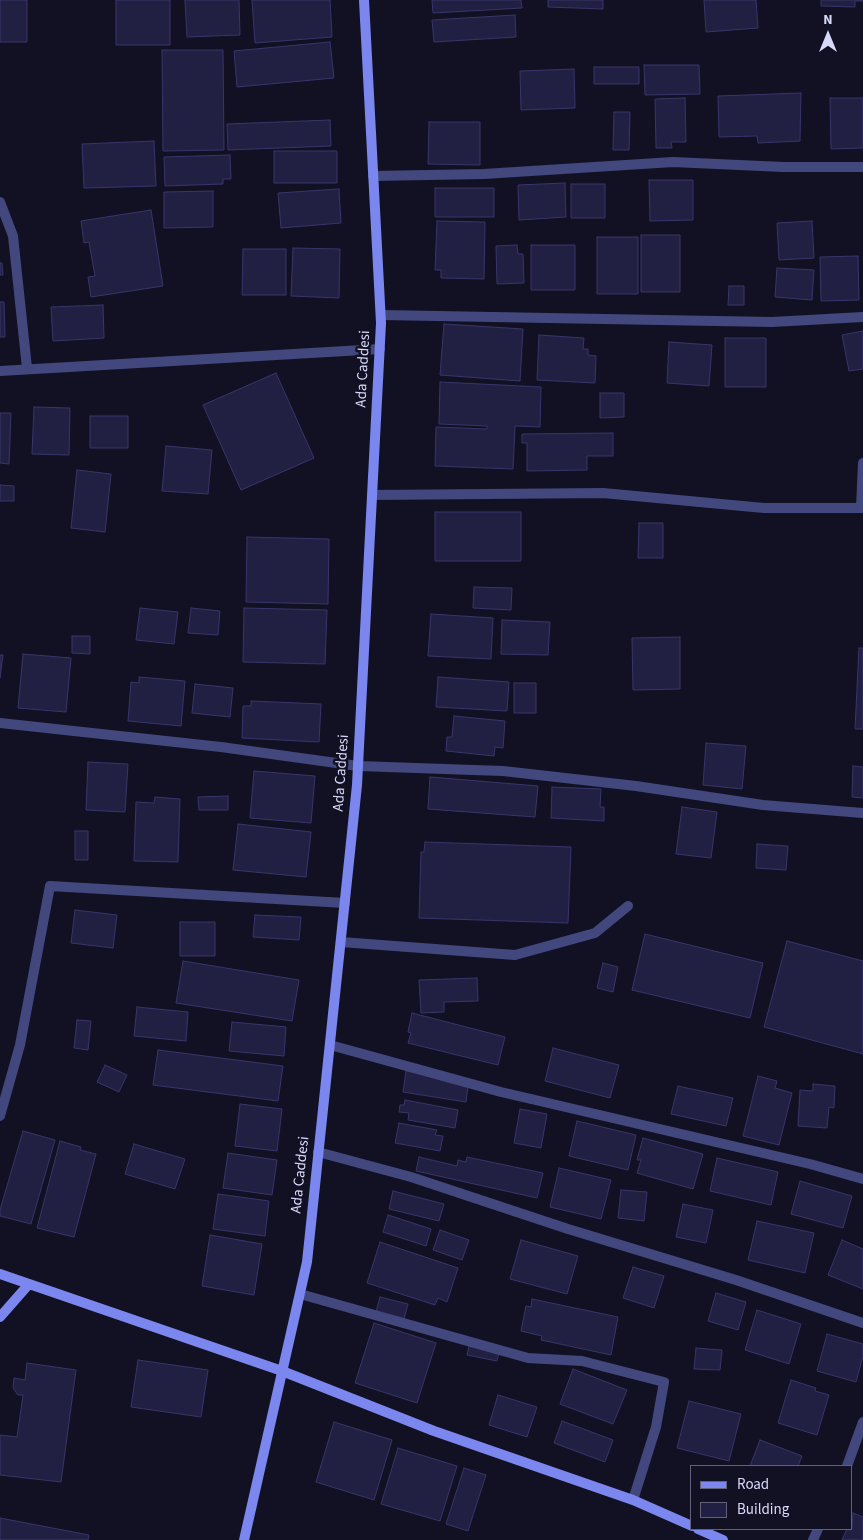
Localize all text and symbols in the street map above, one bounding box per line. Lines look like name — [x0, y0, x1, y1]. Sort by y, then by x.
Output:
north arrow — [803, 10, 853, 60]
text: N — [823, 10, 833, 30]
street label: Ada Caddesi — [353, 330, 375, 408]
street label: Ada Caddesi — [330, 734, 354, 812]
street label: Ada Caddesi — [288, 1136, 314, 1214]
legend — [690, 1465, 853, 1530]
text: Road — [737, 1474, 769, 1495]
text: Building — [737, 1499, 789, 1520]

